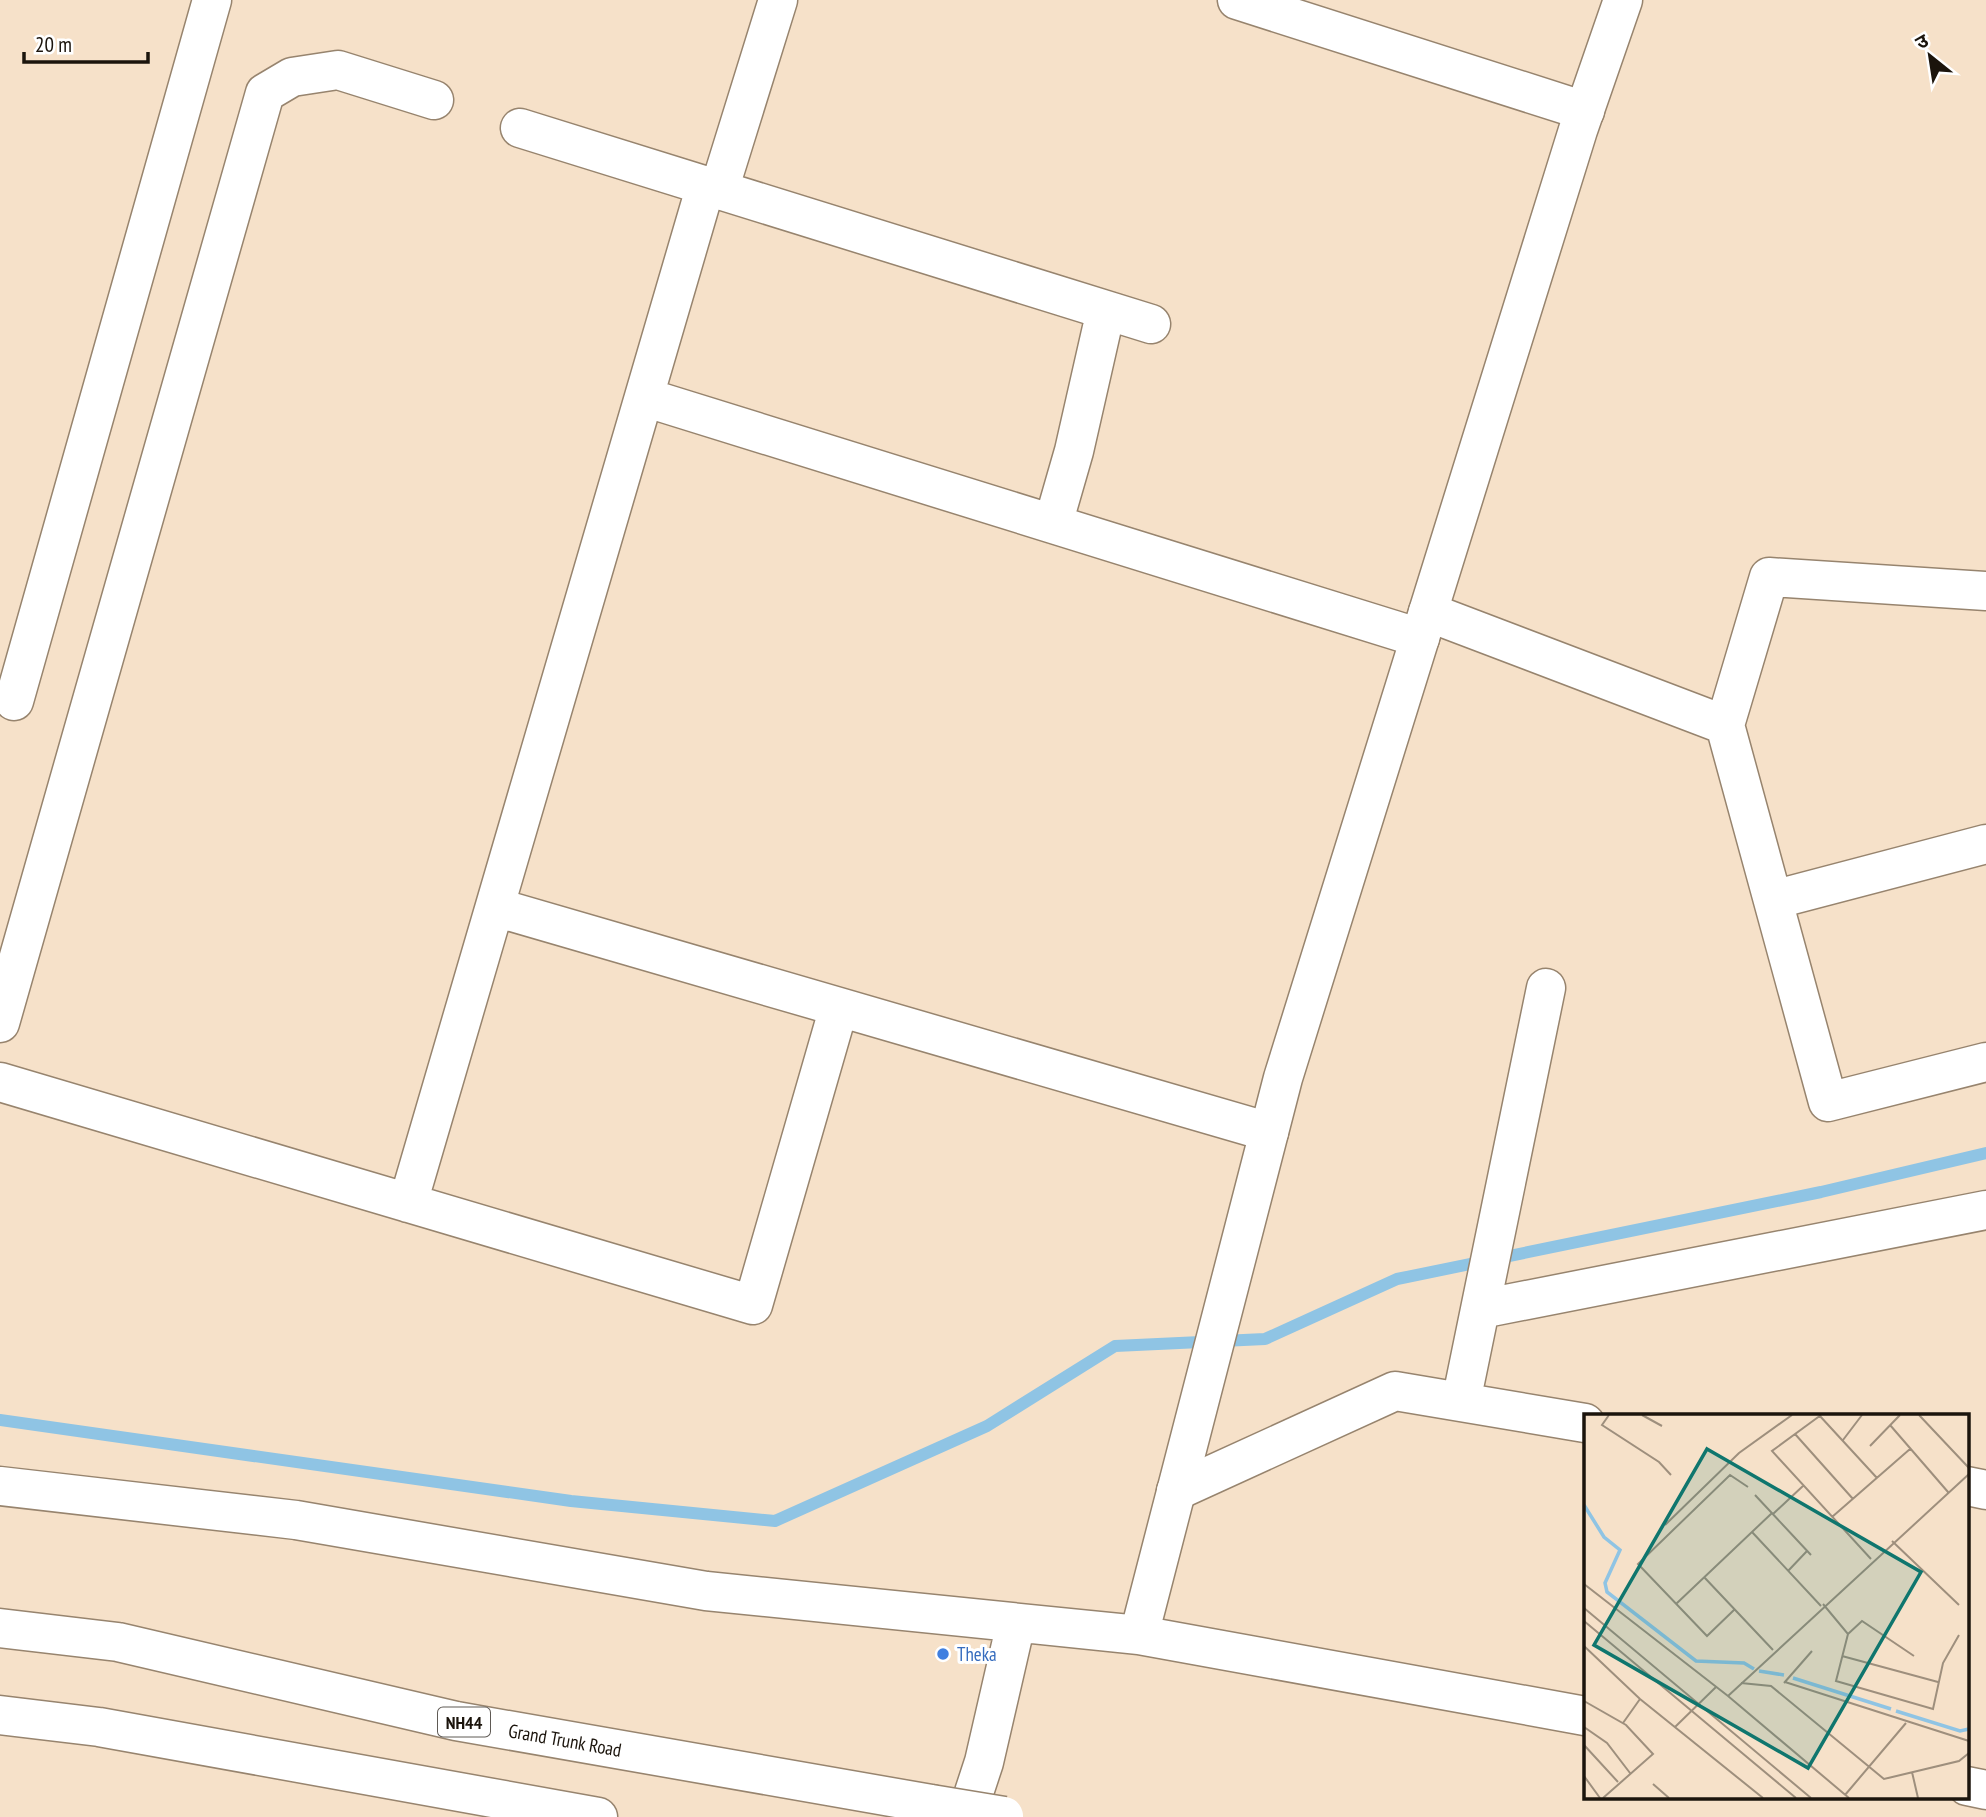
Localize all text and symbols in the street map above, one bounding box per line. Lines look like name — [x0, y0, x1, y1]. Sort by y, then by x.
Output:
scale bar — [24, 21, 149, 65]
north arrow — [1895, 21, 1965, 91]
text: उ — [1911, 28, 1933, 54]
text: 20 m — [35, 31, 72, 58]
inset map — [1584, 1414, 1968, 1800]
place label: Theka — [957, 1642, 997, 1666]
marker: Theka — [935, 1646, 951, 1662]
road number: NH44 — [438, 1708, 490, 1736]
street label: Grand Trunk Road — [507, 1718, 623, 1762]

